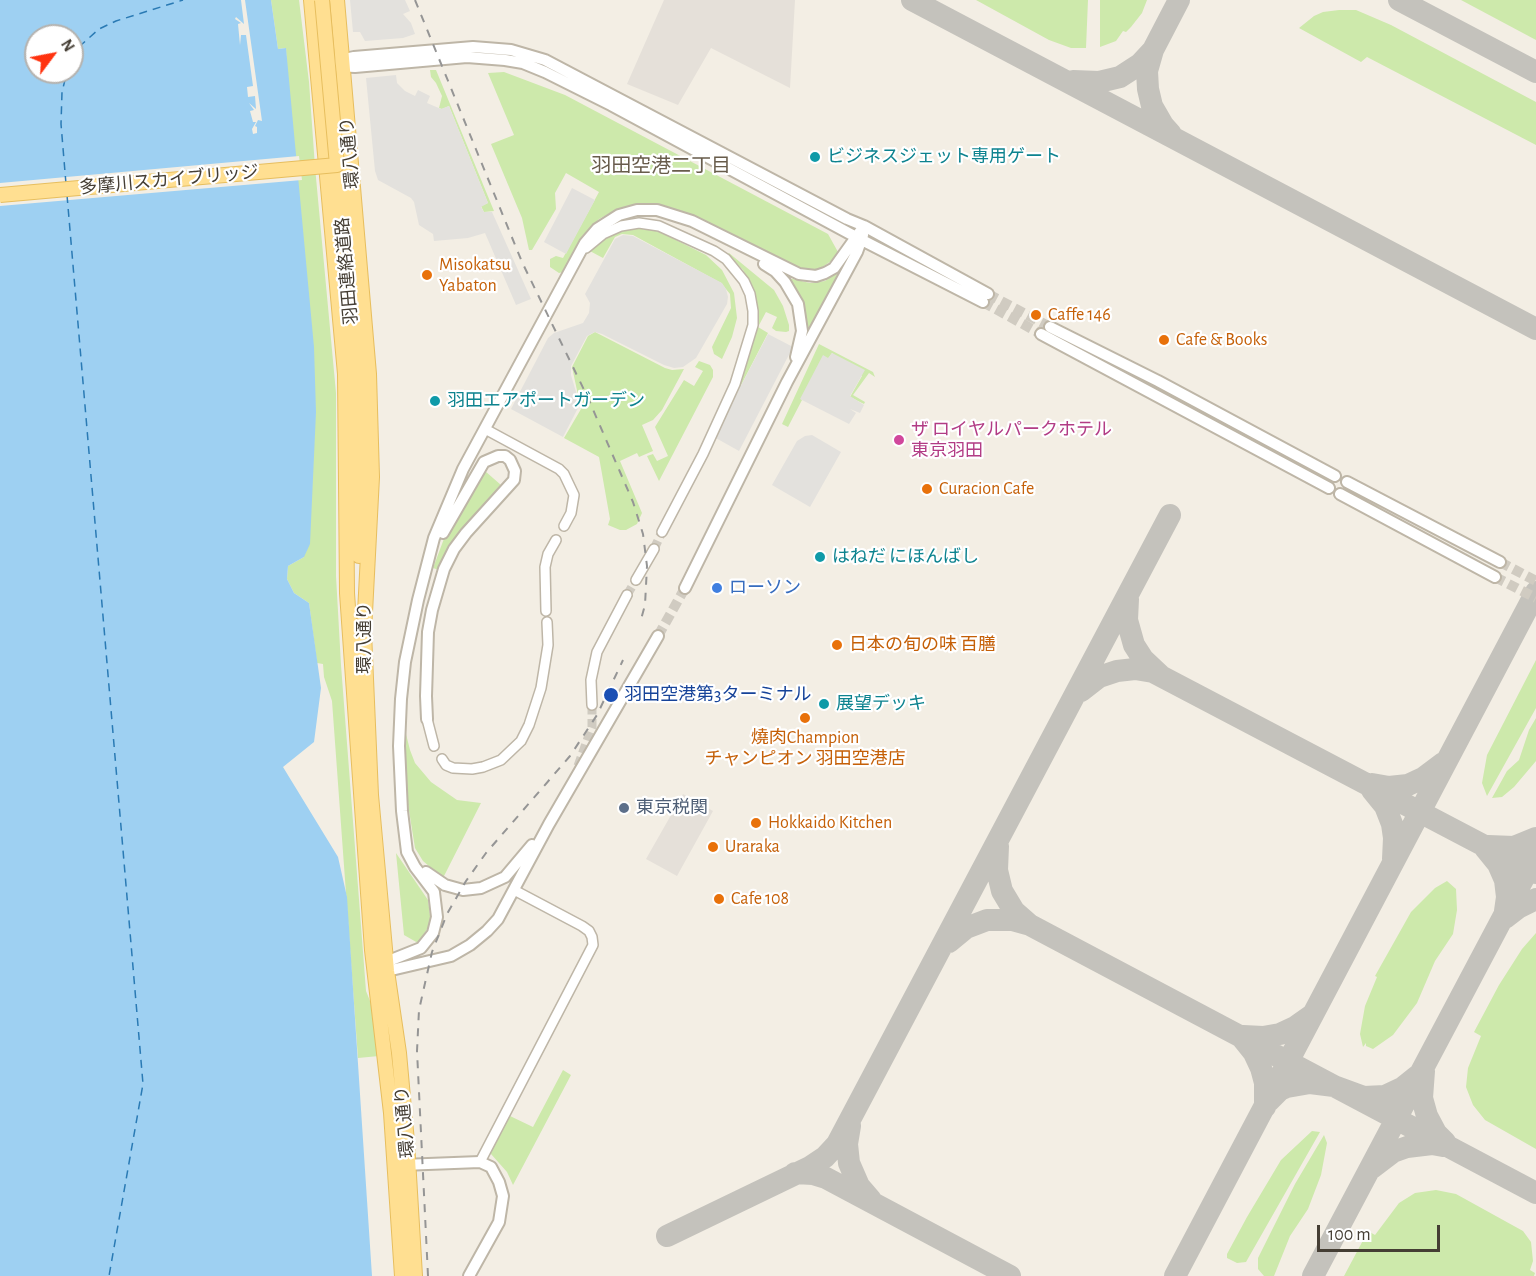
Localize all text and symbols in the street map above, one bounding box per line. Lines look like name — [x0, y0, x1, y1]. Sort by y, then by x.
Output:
north arrow — [24, 24, 84, 84]
text: N — [58, 37, 77, 54]
street label: 環八通り — [336, 116, 364, 190]
place label: ビジネスジェット専用ゲート — [827, 146, 1061, 168]
marker: ビジネスジェット専用ゲート — [808, 150, 822, 164]
district label: 羽田空港二丁目 — [591, 154, 731, 178]
street label: 多摩川スカイブリッジ — [78, 161, 260, 199]
street label: 羽田連絡道路 — [332, 216, 362, 326]
place label: Misokatsu Yabaton — [439, 254, 511, 296]
marker: Misokatsu Yabaton — [420, 268, 434, 282]
place label: Caffe 146 — [1048, 304, 1111, 326]
marker: Caffe 146 — [1029, 308, 1043, 322]
place label: Cafe & Books — [1176, 329, 1267, 351]
marker: Cafe & Books — [1157, 333, 1171, 347]
place label: 羽田エアポートガーデン — [447, 390, 645, 412]
marker: 羽田エアポートガーデン — [428, 394, 442, 408]
place label: ザ ロイヤルパークホテル 東京羽田 — [911, 419, 1112, 462]
marker: ザ ロイヤルパークホテル 東京羽田 — [892, 433, 906, 447]
place label: Curacion Cafe — [939, 478, 1034, 500]
marker: Curacion Cafe — [920, 482, 934, 496]
place label: はねだ にほんばし — [832, 546, 979, 568]
marker: はねだ にほんばし — [813, 550, 827, 564]
place label: ローソン — [729, 577, 801, 599]
marker: ローソン — [710, 581, 724, 595]
street label: 環八通り — [354, 602, 376, 674]
place label: 日本の旬の味 百膳 — [849, 634, 996, 656]
marker: 日本の旬の味 百膳 — [830, 638, 844, 652]
place label: 羽田空港第3ターミナル — [624, 684, 811, 706]
marker: 羽田空港第3ターミナル — [602, 686, 620, 704]
place label: 展望デッキ — [836, 693, 926, 715]
marker: 展望デッキ — [817, 697, 831, 711]
marker: 燒肉Champion チャンピオン 羽田空港店 — [798, 711, 812, 725]
place label: 燒肉Champion チャンピオン 羽田空港店 — [705, 727, 905, 770]
place label: 東京税関 — [636, 797, 708, 819]
marker: 東京税関 — [617, 801, 631, 815]
place label: Hokkaido Kitchen — [768, 812, 892, 834]
marker: Hokkaido Kitchen — [749, 816, 763, 830]
place label: Uraraka — [725, 836, 780, 858]
marker: Uraraka — [706, 840, 720, 854]
place label: Cafe 108 — [731, 888, 789, 910]
marker: Cafe 108 — [712, 892, 726, 906]
street label: 環八通り — [391, 1085, 419, 1159]
scale bar — [1320, 1213, 1443, 1251]
text: 100 m — [1328, 1226, 1371, 1244]

